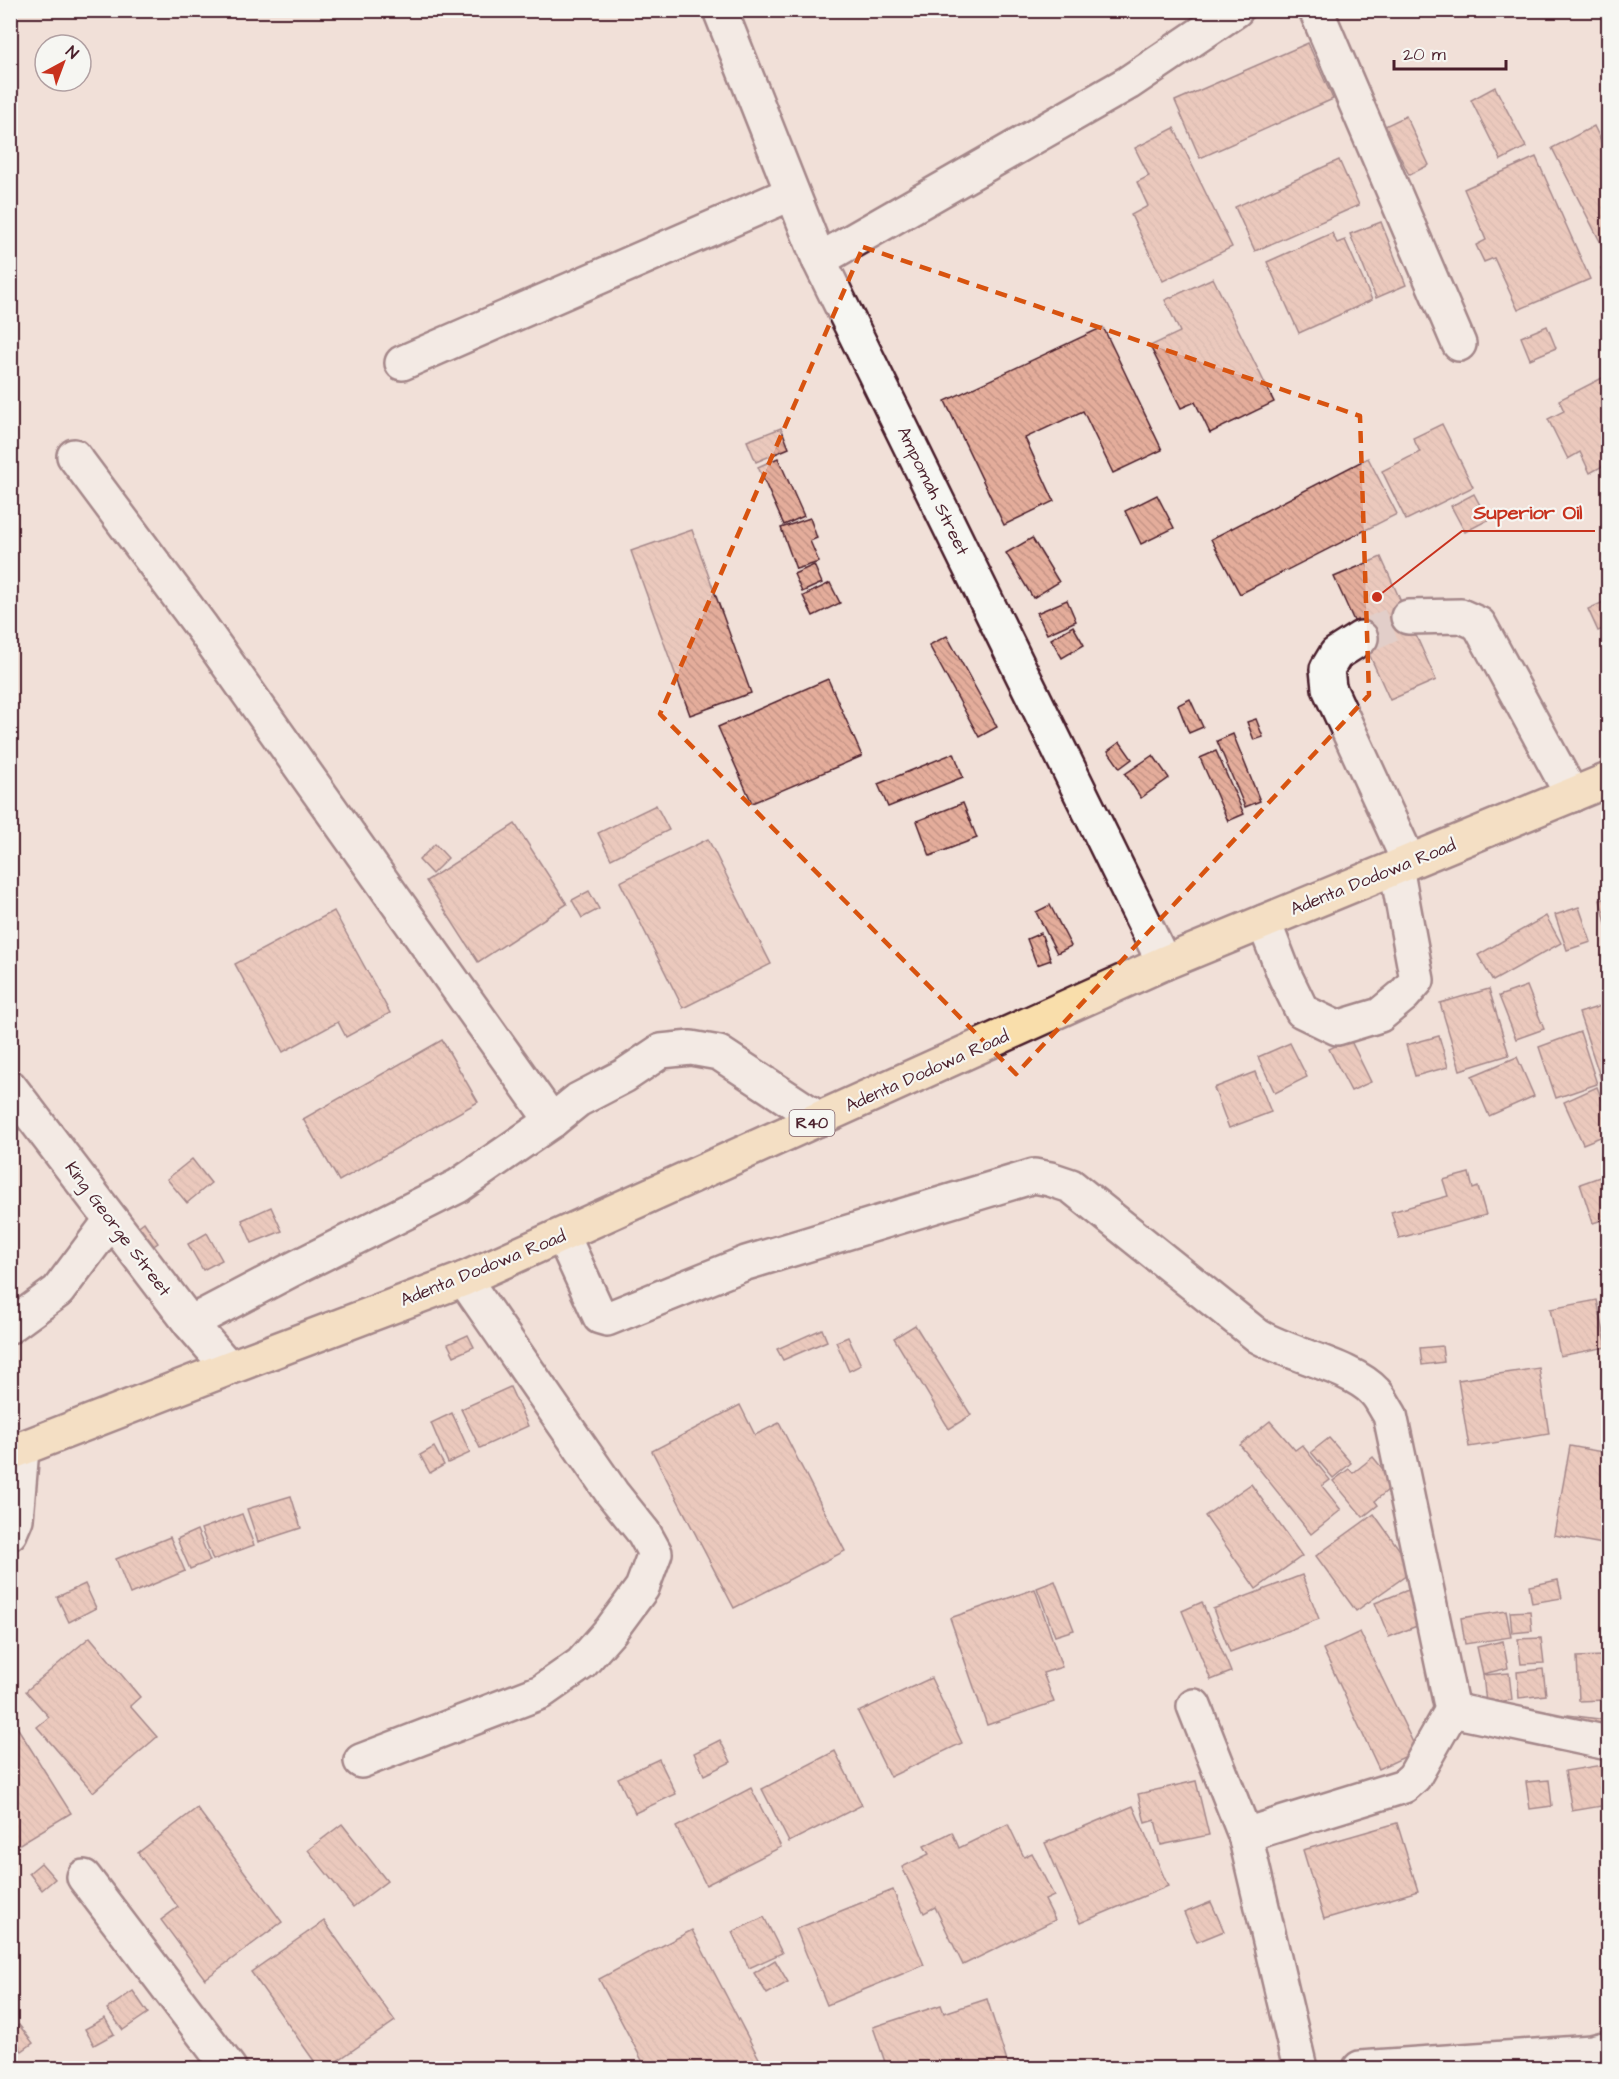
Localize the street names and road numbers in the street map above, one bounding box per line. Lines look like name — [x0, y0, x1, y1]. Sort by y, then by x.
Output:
street label: Ampomah Street — [891, 422, 975, 560]
street label: Adenta Dodowa Road — [1286, 832, 1460, 922]
street label: Adenta Dodowa Road — [841, 1024, 1013, 1118]
road number: R40 — [790, 1110, 834, 1136]
street label: King George Street — [58, 1156, 178, 1303]
street label: Adenta Dodowa Road — [396, 1223, 570, 1313]

